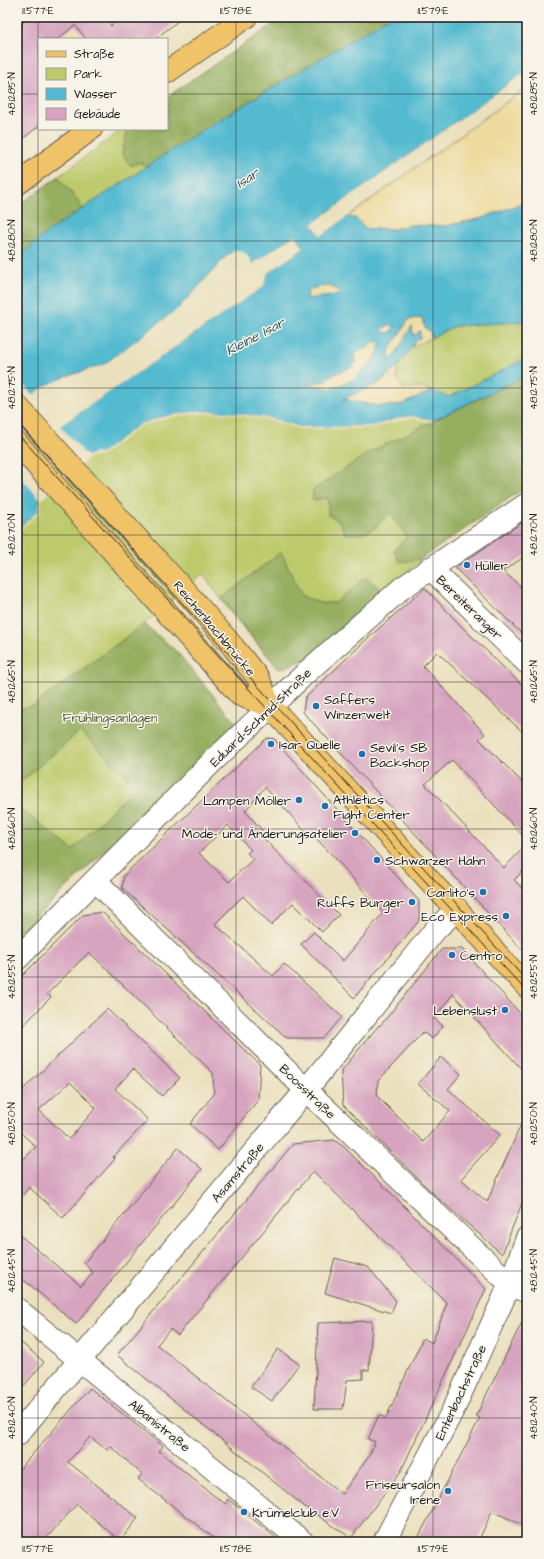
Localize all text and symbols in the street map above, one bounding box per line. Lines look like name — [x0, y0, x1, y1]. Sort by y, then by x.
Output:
text: 11.577°E — [22, 4, 54, 18]
text: 11.578°E — [220, 4, 252, 18]
text: 11.579°E — [417, 4, 449, 18]
legend — [38, 38, 168, 130]
text: Straße — [74, 46, 115, 63]
text: Park — [74, 66, 102, 83]
text: 48.1285°N — [5, 72, 19, 116]
text: 48.1285°N — [527, 72, 541, 116]
text: Wasser — [74, 86, 117, 103]
text: Gebäude — [74, 106, 121, 123]
water label: Isar — [232, 163, 264, 194]
text: 48.1280°N — [5, 220, 19, 262]
text: 48.1280°N — [527, 220, 541, 262]
water label: Kleine Isar — [222, 312, 290, 361]
text: 48.1275°N — [5, 366, 19, 410]
text: 48.1275°N — [527, 366, 541, 410]
text: 48.1270°N — [5, 514, 19, 556]
text: 48.1270°N — [527, 514, 541, 556]
place label: Hüller — [475, 557, 508, 575]
marker: Hüller — [462, 560, 472, 570]
street label: Bereiteranger — [431, 571, 506, 645]
street label: Reichenbachbrücke — [169, 577, 259, 680]
text: 48.1265°N — [5, 660, 19, 704]
text: 48.1265°N — [527, 660, 541, 704]
street label: Eduard-Schmid-Straße — [206, 664, 315, 771]
place label: Saffers Winzerwelt — [324, 691, 391, 724]
marker: Saffers Winzerwelt — [311, 701, 321, 711]
park label: Frühlingsanlagen — [63, 709, 158, 728]
place label: Isar Quelle — [279, 736, 341, 754]
marker: Isar Quelle — [266, 739, 276, 749]
place label: Sevil's SB Backshop — [370, 739, 430, 772]
marker: Sevil's SB Backshop — [357, 749, 367, 759]
place label: Athletics Fight Center — [333, 791, 410, 825]
place label: Lampen Möller — [203, 792, 291, 810]
marker: Lampen Möller — [294, 795, 304, 805]
marker: Athletics Fight Center — [320, 801, 330, 811]
text: 48.1260°N — [5, 808, 19, 850]
text: 48.1260°N — [527, 808, 541, 850]
place label: Mode- und Änderungsatelier — [182, 825, 347, 844]
marker: Mode- und Änderungsatelier — [350, 828, 360, 838]
place label: Schwarzer Hahn — [385, 852, 486, 870]
marker: Schwarzer Hahn — [372, 855, 382, 865]
place label: Carlito's — [427, 884, 475, 902]
marker: Carlito's — [478, 887, 488, 897]
place label: Ruffs Burger — [317, 894, 404, 913]
marker: Ruffs Burger — [407, 897, 417, 907]
place label: Eco Express — [421, 908, 498, 926]
marker: Eco Express — [501, 911, 511, 921]
place label: Centro — [460, 947, 503, 965]
marker: Centro — [447, 950, 457, 960]
text: 48.1255°N — [5, 955, 19, 999]
text: 48.1255°N — [527, 955, 541, 999]
place label: Lebenslust — [433, 1002, 498, 1020]
marker: Lebenslust — [500, 1005, 510, 1015]
street label: Boosstraße — [275, 1060, 340, 1123]
text: 48.1250°N — [5, 1102, 19, 1146]
text: 48.1250°N — [527, 1102, 541, 1146]
street label: Asamstraße — [207, 1139, 268, 1207]
text: 48.1245°N — [5, 1249, 19, 1293]
text: 48.1245°N — [527, 1249, 541, 1293]
street label: Entenbachstraße — [431, 1342, 491, 1443]
street label: Albanistraße — [125, 1395, 194, 1456]
text: 48.1240°N — [5, 1396, 19, 1440]
text: 48.1240°N — [527, 1396, 541, 1440]
place label: Friseursalon Irene — [366, 1476, 440, 1509]
marker: Friseursalon Irene — [443, 1486, 453, 1496]
place label: Krümelclub e.V. — [252, 1504, 341, 1522]
marker: Krümelclub e.V. — [239, 1507, 249, 1517]
text: 11.577°E — [22, 1542, 54, 1556]
text: 11.578°E — [220, 1542, 252, 1556]
text: 11.579°E — [417, 1542, 449, 1556]

